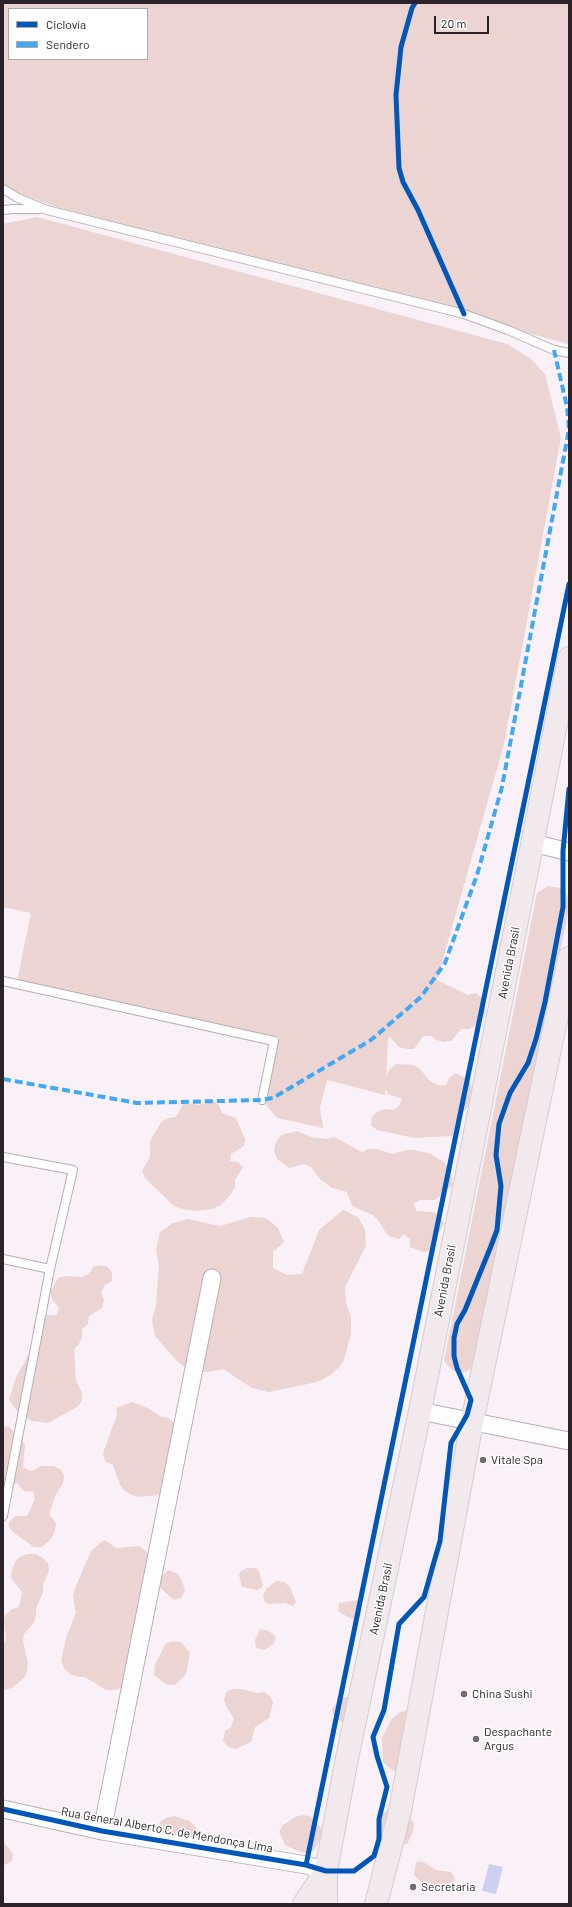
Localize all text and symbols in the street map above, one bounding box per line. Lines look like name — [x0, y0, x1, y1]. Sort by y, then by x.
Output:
legend — [8, 8, 148, 60]
scale bar — [436, 8, 491, 34]
text: 20 m — [441, 16, 467, 30]
text: Ciclovía — [46, 17, 86, 31]
text: Sendero — [46, 37, 90, 51]
street label: Avenida Brasil — [495, 926, 523, 1000]
street label: Avenida Brasil — [431, 1244, 459, 1318]
place label: Vitale Spa — [491, 1453, 543, 1467]
marker: Vitale Spa — [478, 1455, 488, 1465]
street label: Avenida Brasil — [366, 1562, 396, 1636]
place label: China Sushi — [472, 1687, 533, 1701]
marker: China Sushi — [459, 1689, 469, 1699]
place label: Despachante Argus — [484, 1725, 552, 1753]
marker: Despachante Argus — [471, 1734, 481, 1744]
street label: Rua General Alberto C. de Mendonça Lima — [60, 1804, 274, 1856]
place label: Secretaria — [421, 1880, 475, 1894]
marker: Secretaria — [408, 1882, 418, 1892]

